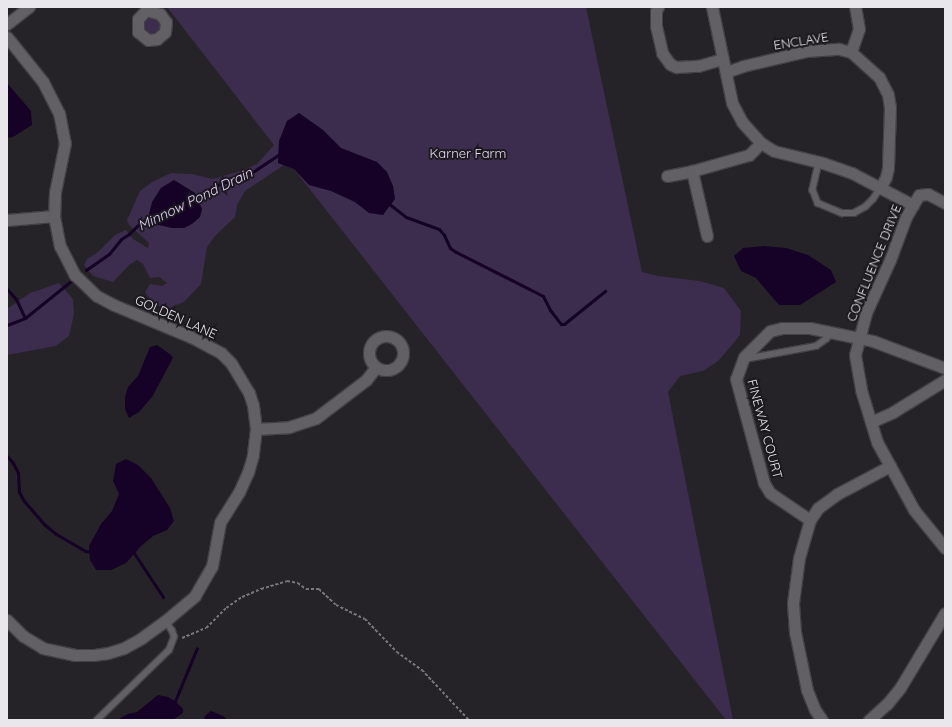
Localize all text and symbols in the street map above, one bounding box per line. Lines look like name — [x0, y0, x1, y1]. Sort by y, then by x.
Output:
street label: ENCLAVE — [772, 29, 830, 53]
park label: Karner Farm — [430, 145, 506, 161]
water label: Minnow Pond Drain — [135, 164, 255, 234]
street label: CONFLUENCE DRIVE — [843, 202, 905, 324]
street label: GOLDEN LANE — [133, 292, 219, 342]
street label: FINEWAY COURT — [744, 377, 786, 481]

